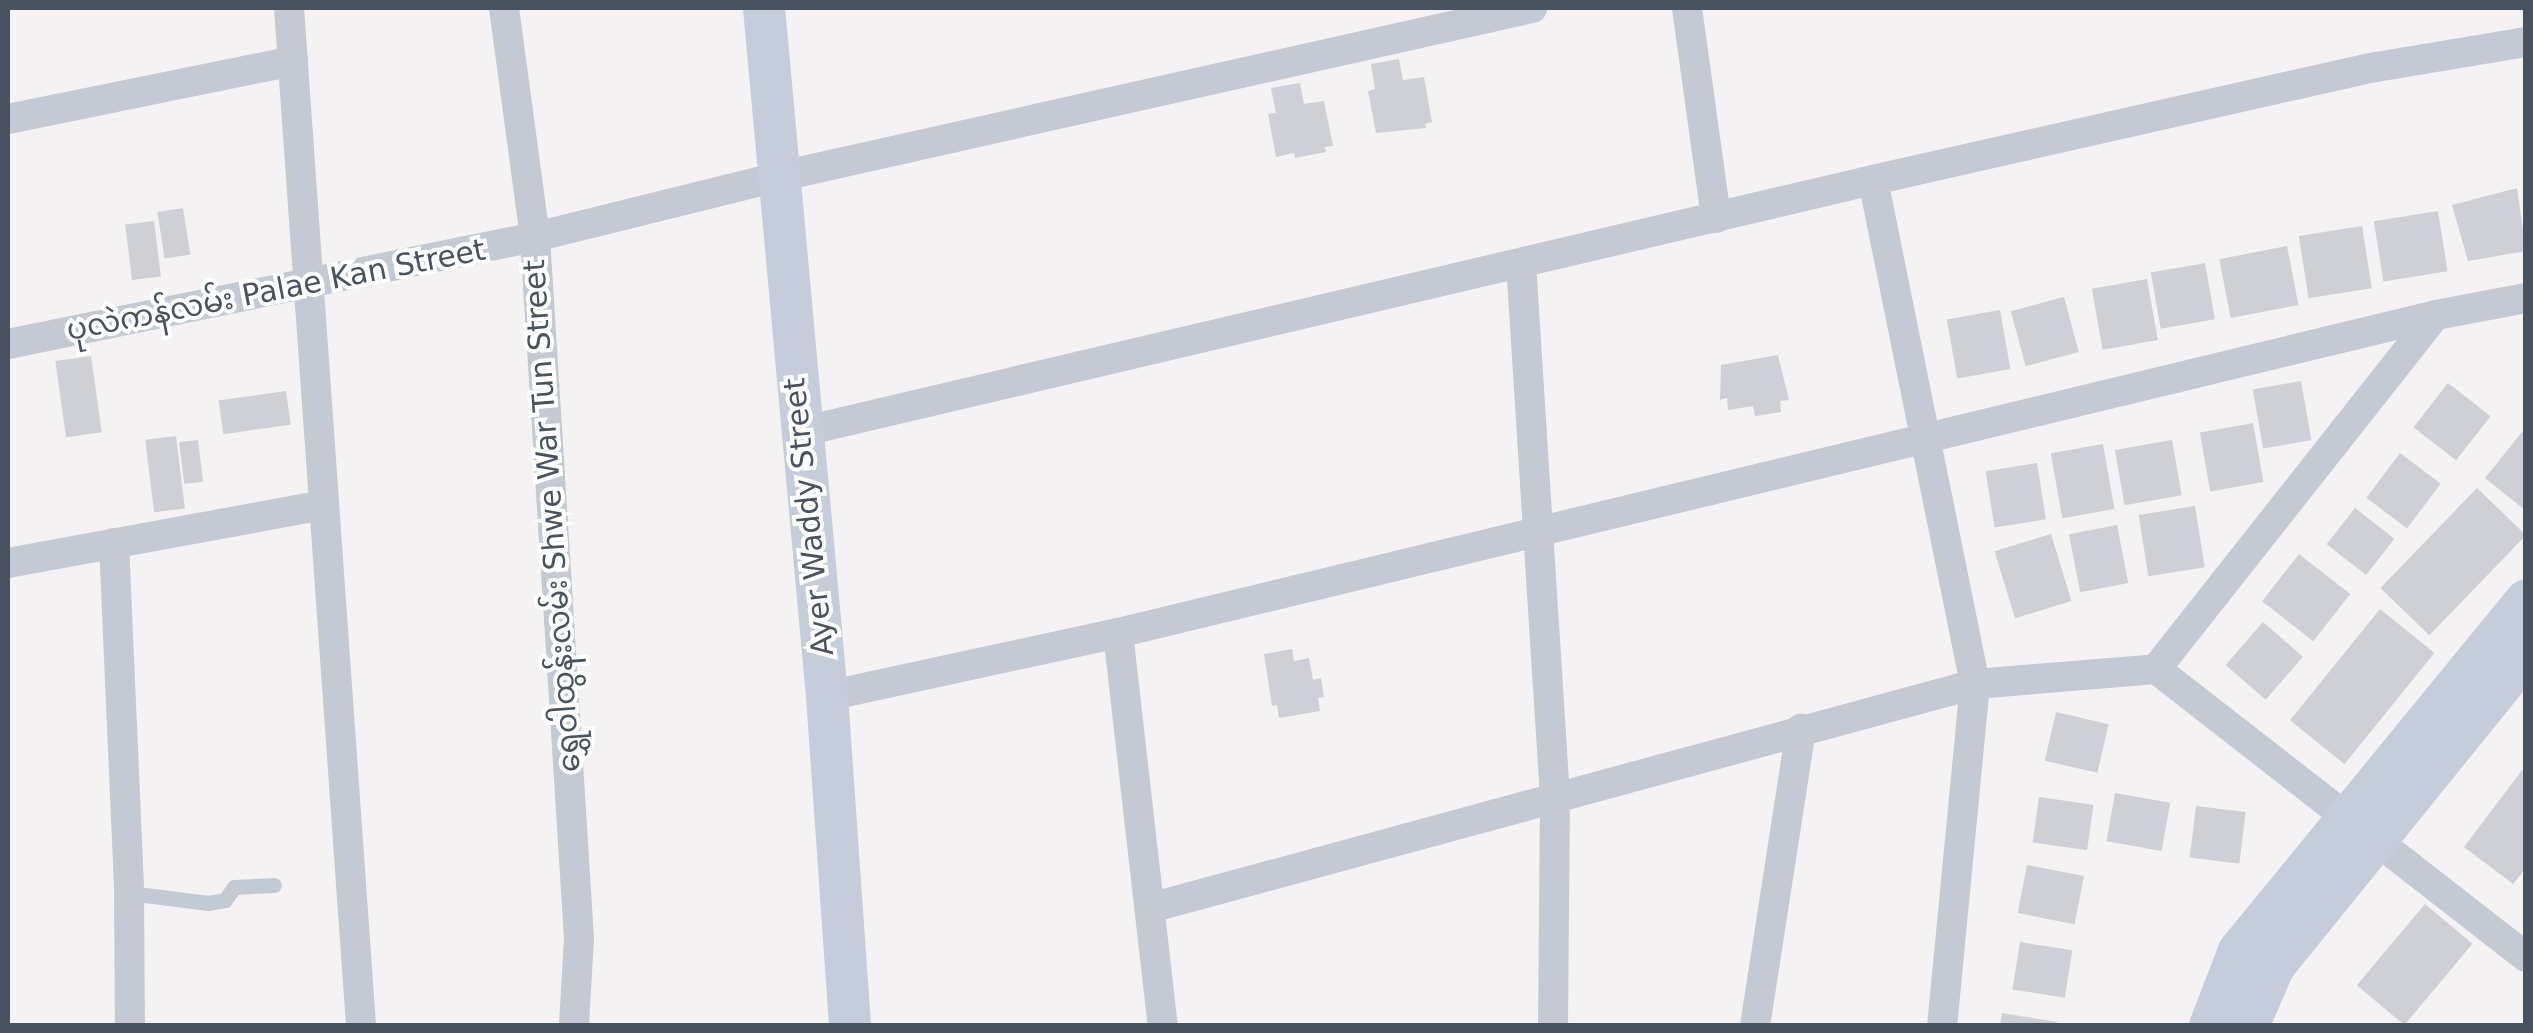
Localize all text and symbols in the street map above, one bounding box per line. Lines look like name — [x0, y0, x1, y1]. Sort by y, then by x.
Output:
street label: ပုလဲကန်လမ်း Palae Kan Street — [64, 232, 488, 348]
street label: ရွှေဝါထွန်းလမ်း Shwe War Tun Street — [516, 259, 588, 773]
street label: Ayer Waddy Street — [777, 376, 841, 658]

